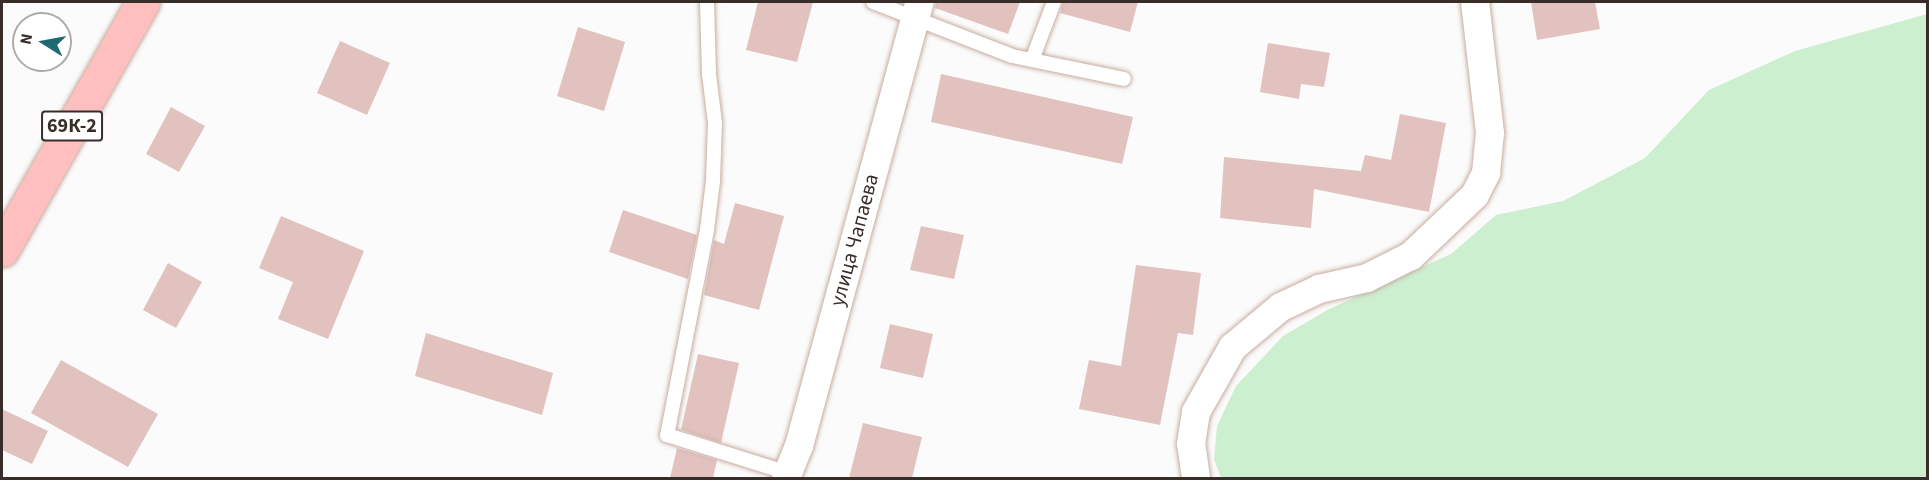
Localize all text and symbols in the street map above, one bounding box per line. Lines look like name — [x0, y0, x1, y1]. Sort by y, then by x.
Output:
north arrow — [12, 12, 72, 72]
text: N — [14, 32, 38, 46]
road number: 69К-2 — [40, 109, 104, 143]
street label: улица Чапаева — [824, 171, 884, 309]

